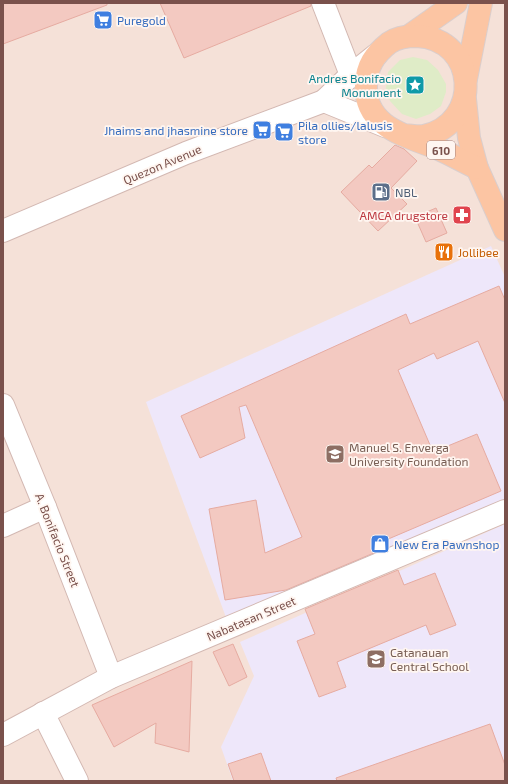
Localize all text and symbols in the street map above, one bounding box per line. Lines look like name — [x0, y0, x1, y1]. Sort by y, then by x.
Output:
supermarket icon: Puregold — [92, 9, 114, 31]
place label: Puregold — [117, 13, 166, 27]
place label: Andres Bonifacio Monument — [309, 71, 401, 99]
place icon: Andres Bonifacio Monument — [404, 74, 426, 96]
place label: Pila ollies/lalusis store — [298, 118, 392, 146]
supermarket icon: Jhaims and jhasmine store — [251, 119, 273, 141]
supermarket icon: Pila ollies/lalusis store — [273, 121, 295, 143]
place label: Jhaims and jhasmine store — [104, 123, 248, 138]
street label: Quezon Avenue — [121, 141, 204, 188]
road number: 610 — [427, 141, 455, 159]
fuel station icon: NBL — [370, 181, 392, 203]
place label: NBL — [395, 185, 417, 199]
pharmacy icon: AMCA drugstore — [451, 204, 473, 226]
place label: AMCA drugstore — [360, 208, 448, 222]
restaurant icon: Jollibee — [433, 241, 455, 263]
place label: Jollibee — [458, 245, 499, 259]
place label: Manuel S. Enverga University Foundation — [349, 440, 469, 468]
school or university icon: Manuel S. Enverga University Foundation — [324, 443, 346, 465]
street label: A. Bonifacio Street — [33, 491, 83, 589]
shop icon: New Era Pawnshop — [369, 533, 391, 555]
place label: New Era Pawnshop — [394, 537, 499, 551]
street label: Nabatasan Street — [204, 593, 298, 643]
place label: Catanauan Central School — [390, 645, 469, 673]
school or university icon: Catanauan Central School — [365, 648, 387, 670]

